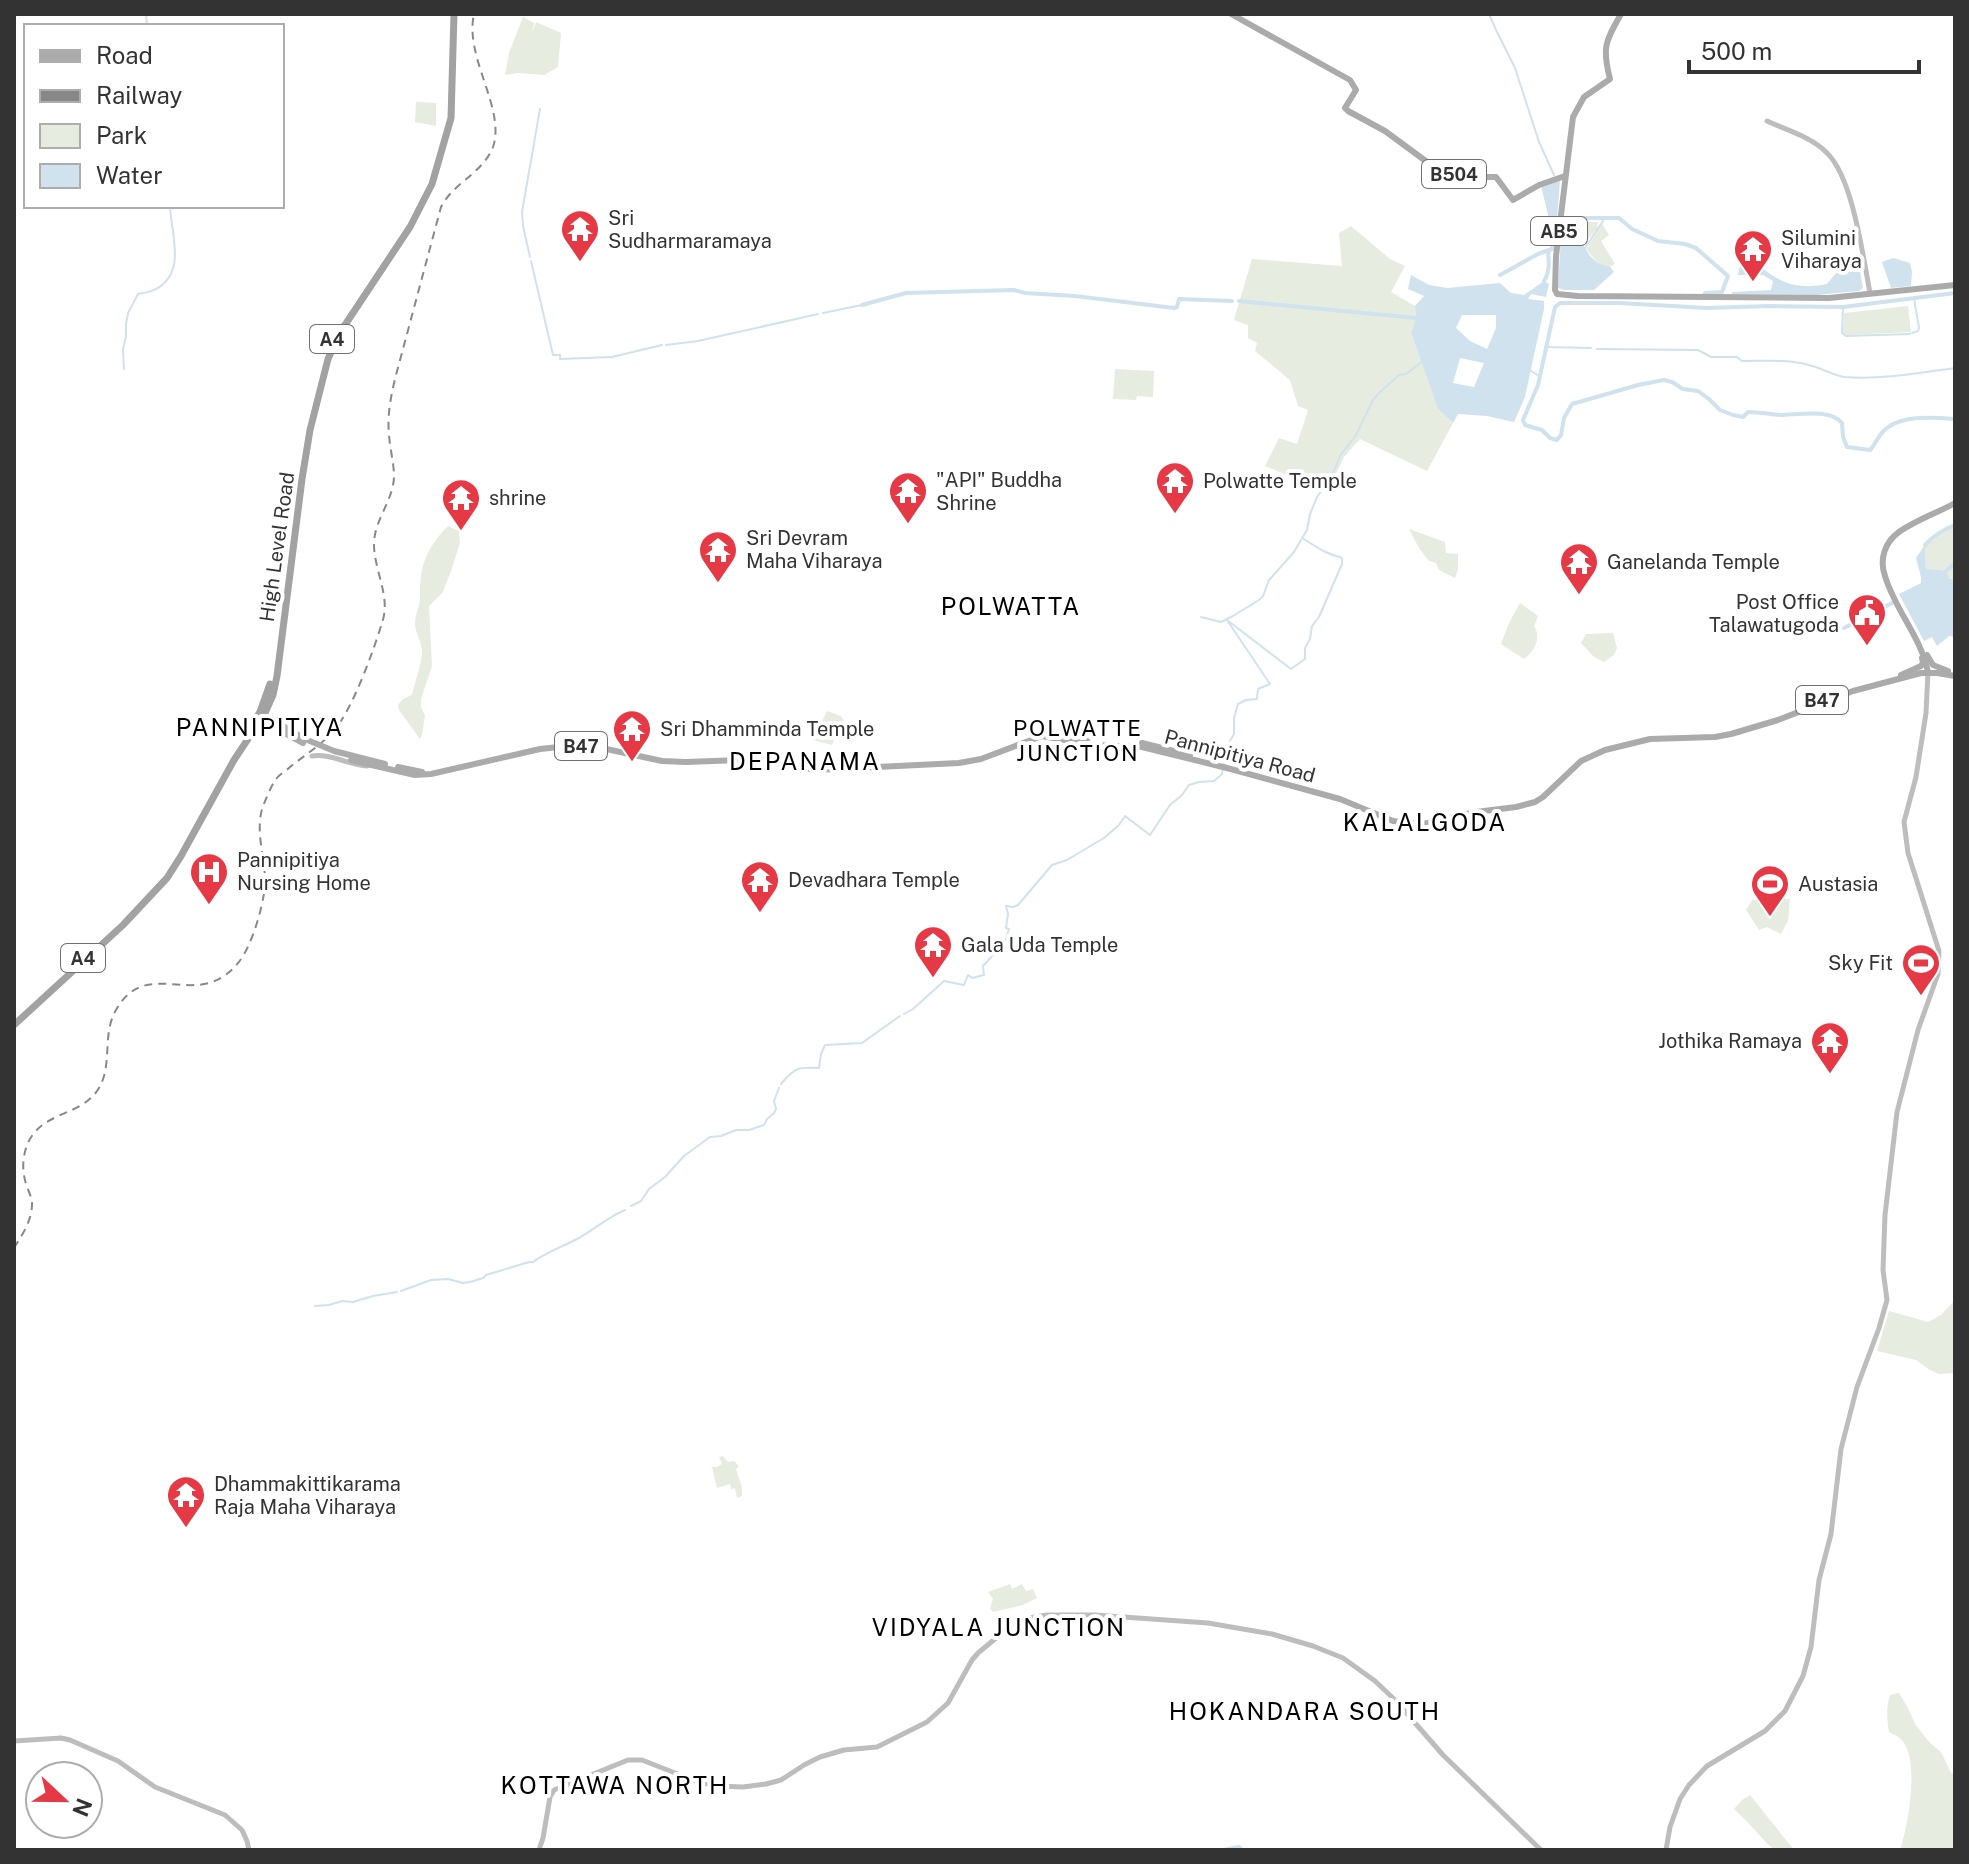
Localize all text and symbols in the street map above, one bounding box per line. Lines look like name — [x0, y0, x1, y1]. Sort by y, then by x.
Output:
legend — [24, 24, 284, 208]
scale bar — [1689, 24, 1919, 74]
text: 500 m — [1701, 37, 1772, 65]
text: Road — [96, 41, 153, 69]
text: Railway — [96, 81, 182, 109]
text: Park — [96, 121, 147, 149]
road number: B504 — [1422, 160, 1486, 188]
text: Water — [96, 161, 163, 189]
place label: Sri Sudharmaramaya — [608, 206, 772, 253]
temple icon: Sri Sudharmaramaya — [559, 208, 601, 263]
road number: AB5 — [1531, 217, 1587, 245]
place label: Silumini Viharaya — [1781, 226, 1862, 273]
temple icon: Silumini Viharaya — [1732, 228, 1774, 283]
road number: A4 — [310, 325, 354, 353]
temple icon: Polwatte Temple — [1154, 460, 1196, 515]
place label: "API" Buddha Shrine — [936, 468, 1062, 515]
place label: Polwatte Temple — [1203, 469, 1357, 493]
temple icon: "API" Buddha Shrine — [887, 470, 929, 525]
street label: High Level Road — [255, 471, 299, 623]
temple icon: shrine — [440, 477, 482, 532]
place label: shrine — [489, 486, 546, 510]
place label: Sri Devram Maha Viharaya — [746, 526, 882, 573]
temple icon: Sri Devram Maha Viharaya — [697, 529, 739, 584]
temple icon: Ganelanda Temple — [1558, 541, 1600, 596]
place label: Ganelanda Temple — [1607, 550, 1780, 574]
place label: Post Office Talawatugoda — [1709, 590, 1839, 637]
district label: POLWATTA — [941, 592, 1081, 620]
public building icon: Post Office Talawatugoda — [1846, 592, 1888, 647]
road number: B47 — [1796, 686, 1848, 714]
temple icon: Sri Dhamminda Temple — [611, 708, 653, 763]
district label: PANNIPITIYA — [176, 713, 344, 741]
district label: POLWATTE JUNCTION — [1013, 715, 1143, 766]
place label: Sri Dhamminda Temple — [660, 717, 874, 741]
street label: Pannipitiya Road — [1162, 724, 1318, 788]
road number: B47 — [555, 732, 607, 760]
district label: DEPANAMA — [729, 747, 881, 775]
district label: KALALGODA — [1343, 808, 1507, 836]
place label: Pannipitiya Nursing Home — [237, 848, 371, 895]
hospital icon: Pannipitiya Nursing Home — [188, 851, 230, 906]
temple icon: Devadhara Temple — [739, 859, 781, 914]
sports icon: Austasia — [1749, 863, 1791, 918]
place label: Devadhara Temple — [788, 868, 960, 892]
place label: Austasia — [1798, 872, 1878, 896]
temple icon: Gala Uda Temple — [912, 924, 954, 979]
place label: Gala Uda Temple — [961, 933, 1118, 957]
sports icon: Sky Fit — [1900, 942, 1942, 997]
road number: A4 — [61, 944, 105, 972]
place label: Sky Fit — [1828, 951, 1893, 975]
temple icon: Jothika Ramaya — [1809, 1020, 1851, 1075]
place label: Jothika Ramaya — [1658, 1029, 1802, 1053]
place label: Dhammakittikarama Raja Maha Viharaya — [214, 1472, 401, 1519]
temple icon: Dhammakittikarama Raja Maha Viharaya — [165, 1474, 207, 1529]
district label: VIDYALA JUNCTION — [872, 1613, 1126, 1641]
district label: HOKANDARA SOUTH — [1169, 1697, 1441, 1725]
north arrow — [24, 1760, 104, 1840]
district label: KOTTAWA NORTH — [501, 1771, 729, 1799]
text: N — [67, 1795, 98, 1820]

